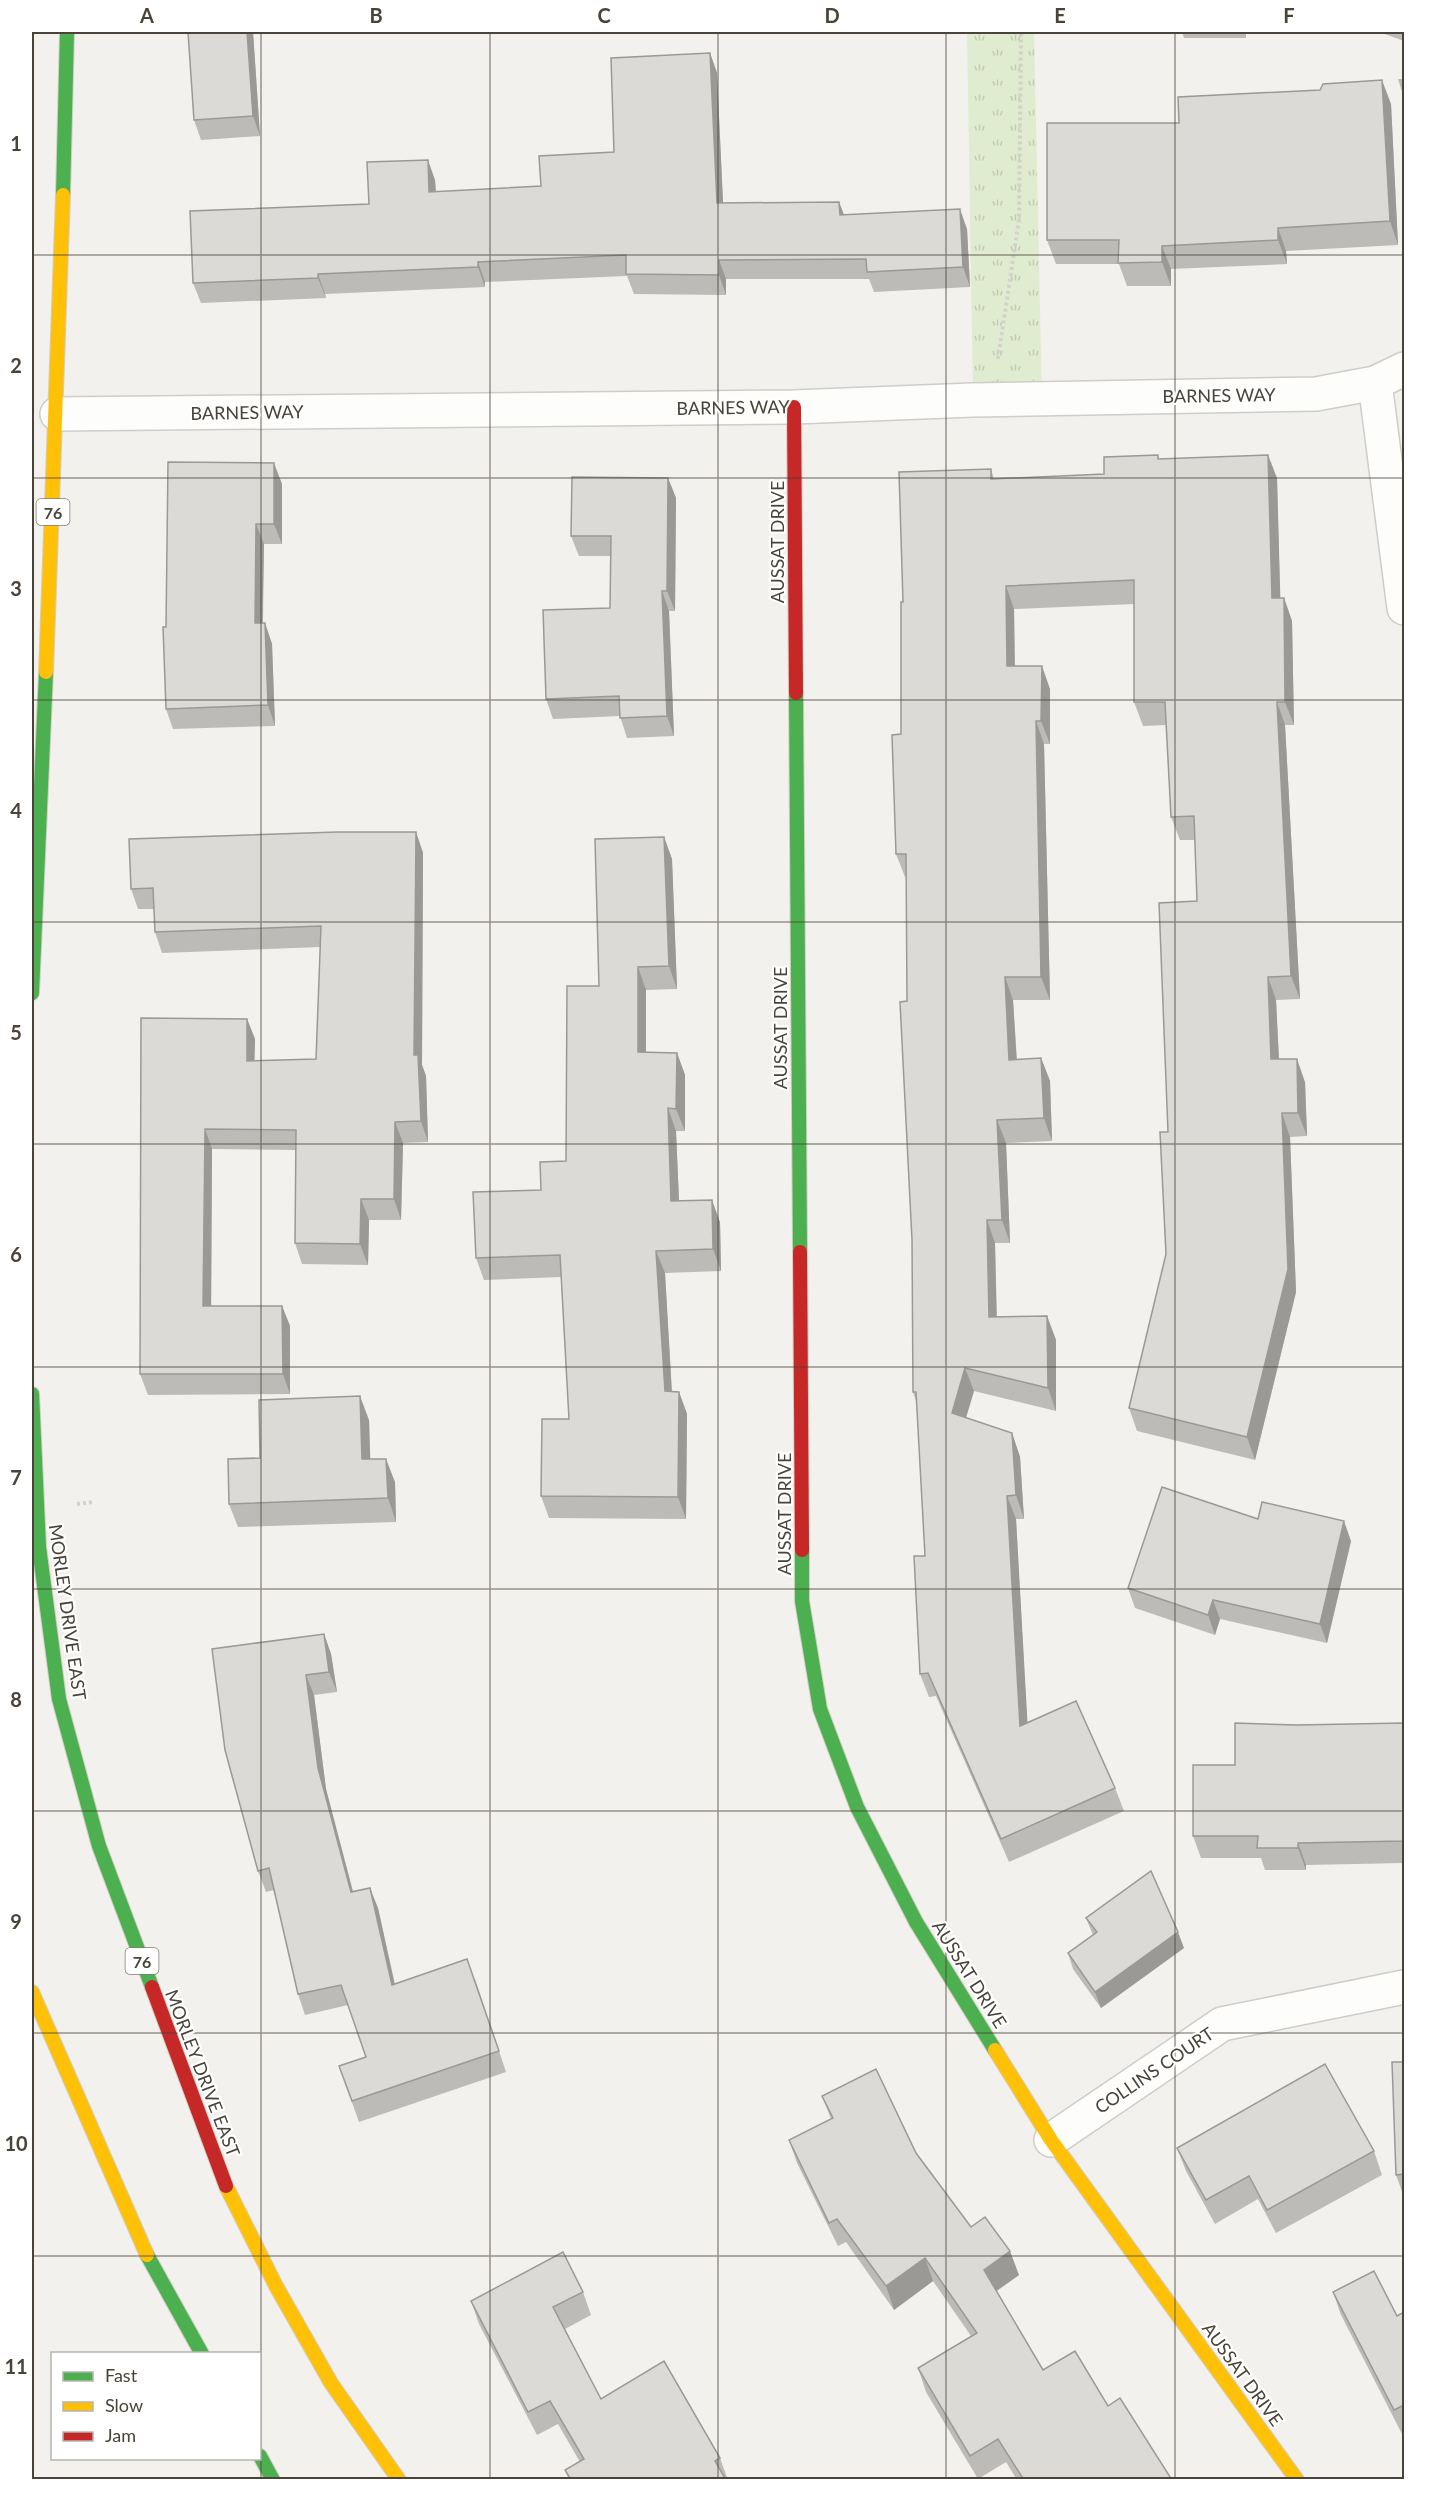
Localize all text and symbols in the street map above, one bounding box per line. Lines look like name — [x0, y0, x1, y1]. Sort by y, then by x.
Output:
text: A — [139, 3, 154, 27]
text: B — [369, 3, 383, 27]
text: C — [597, 3, 611, 27]
text: D — [824, 3, 840, 27]
text: E — [1054, 3, 1066, 27]
text: F — [1283, 3, 1295, 27]
text: 1 — [10, 131, 22, 155]
text: 2 — [10, 353, 22, 377]
street label: BARNES WAY — [1162, 383, 1277, 407]
street label: BARNES WAY — [676, 395, 791, 419]
street label: BARNES WAY — [190, 400, 305, 424]
street label: AUSSAT DRIVE — [766, 481, 788, 603]
road number: 76 — [36, 499, 70, 525]
text: 3 — [10, 576, 22, 600]
text: 4 — [10, 798, 22, 822]
street label: AUSSAT DRIVE — [769, 967, 791, 1089]
text: 5 — [10, 1020, 22, 1044]
text: 6 — [10, 1242, 22, 1266]
street label: AUSSAT DRIVE — [773, 1453, 795, 1575]
text: 7 — [10, 1465, 22, 1489]
street label: MORLEY DRIVE EAST — [45, 1523, 91, 1702]
text: 8 — [10, 1687, 22, 1711]
text: 9 — [10, 1909, 22, 1933]
street label: AUSSAT DRIVE — [928, 1916, 1012, 2032]
road number: 76 — [126, 1948, 158, 1974]
street label: MORLEY DRIVE EAST — [161, 1986, 245, 2160]
street label: COLLINS COURT — [1090, 2022, 1218, 2118]
text: 10 — [4, 2131, 28, 2155]
street label: AUSSAT DRIVE — [1198, 2318, 1288, 2430]
legend — [51, 2352, 261, 2460]
text: 11 — [4, 2354, 28, 2378]
text: Fast — [105, 2364, 138, 2386]
text: Slow — [105, 2394, 143, 2416]
text: Jam — [105, 2424, 136, 2446]

